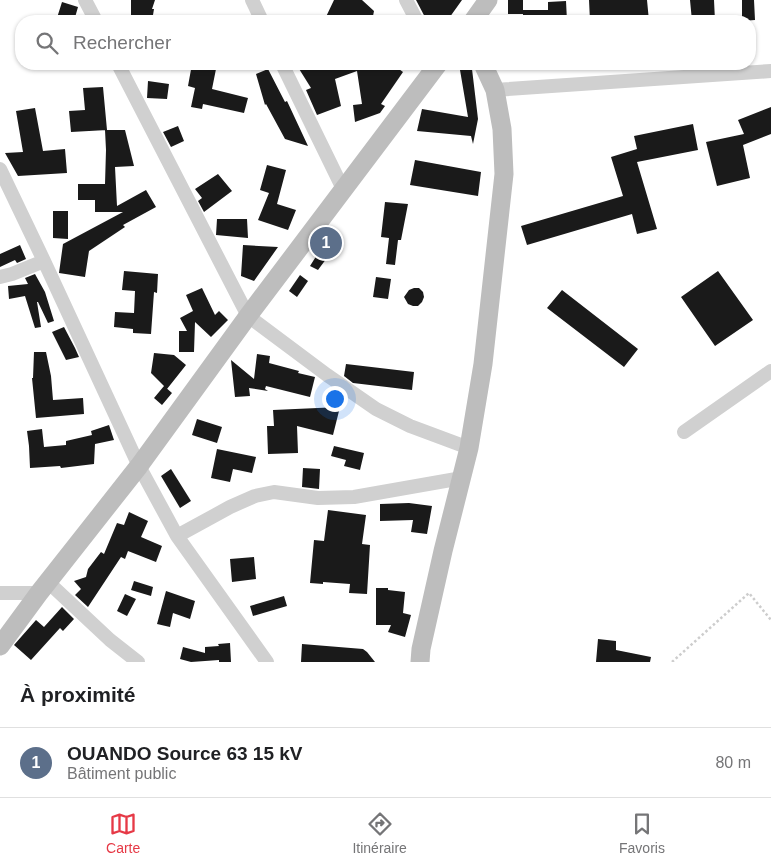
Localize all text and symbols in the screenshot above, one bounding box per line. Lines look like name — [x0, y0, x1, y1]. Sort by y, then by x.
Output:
search box — [15, 15, 756, 70]
icon: search — [33, 29, 61, 57]
text: Rechercher — [73, 32, 171, 53]
pin: 1 — [310, 224, 342, 262]
your location — [322, 386, 348, 412]
text: À proximité — [20, 683, 136, 706]
text: OUANDO Source 63 15 kV — [67, 743, 302, 764]
text: 1 — [32, 754, 40, 771]
text: 80 m — [715, 754, 751, 771]
text: Bâtiment public — [67, 765, 176, 782]
tab: Carte — [106, 810, 140, 856]
tab: Itinéraire — [352, 810, 407, 856]
tab: Favoris — [619, 810, 665, 856]

